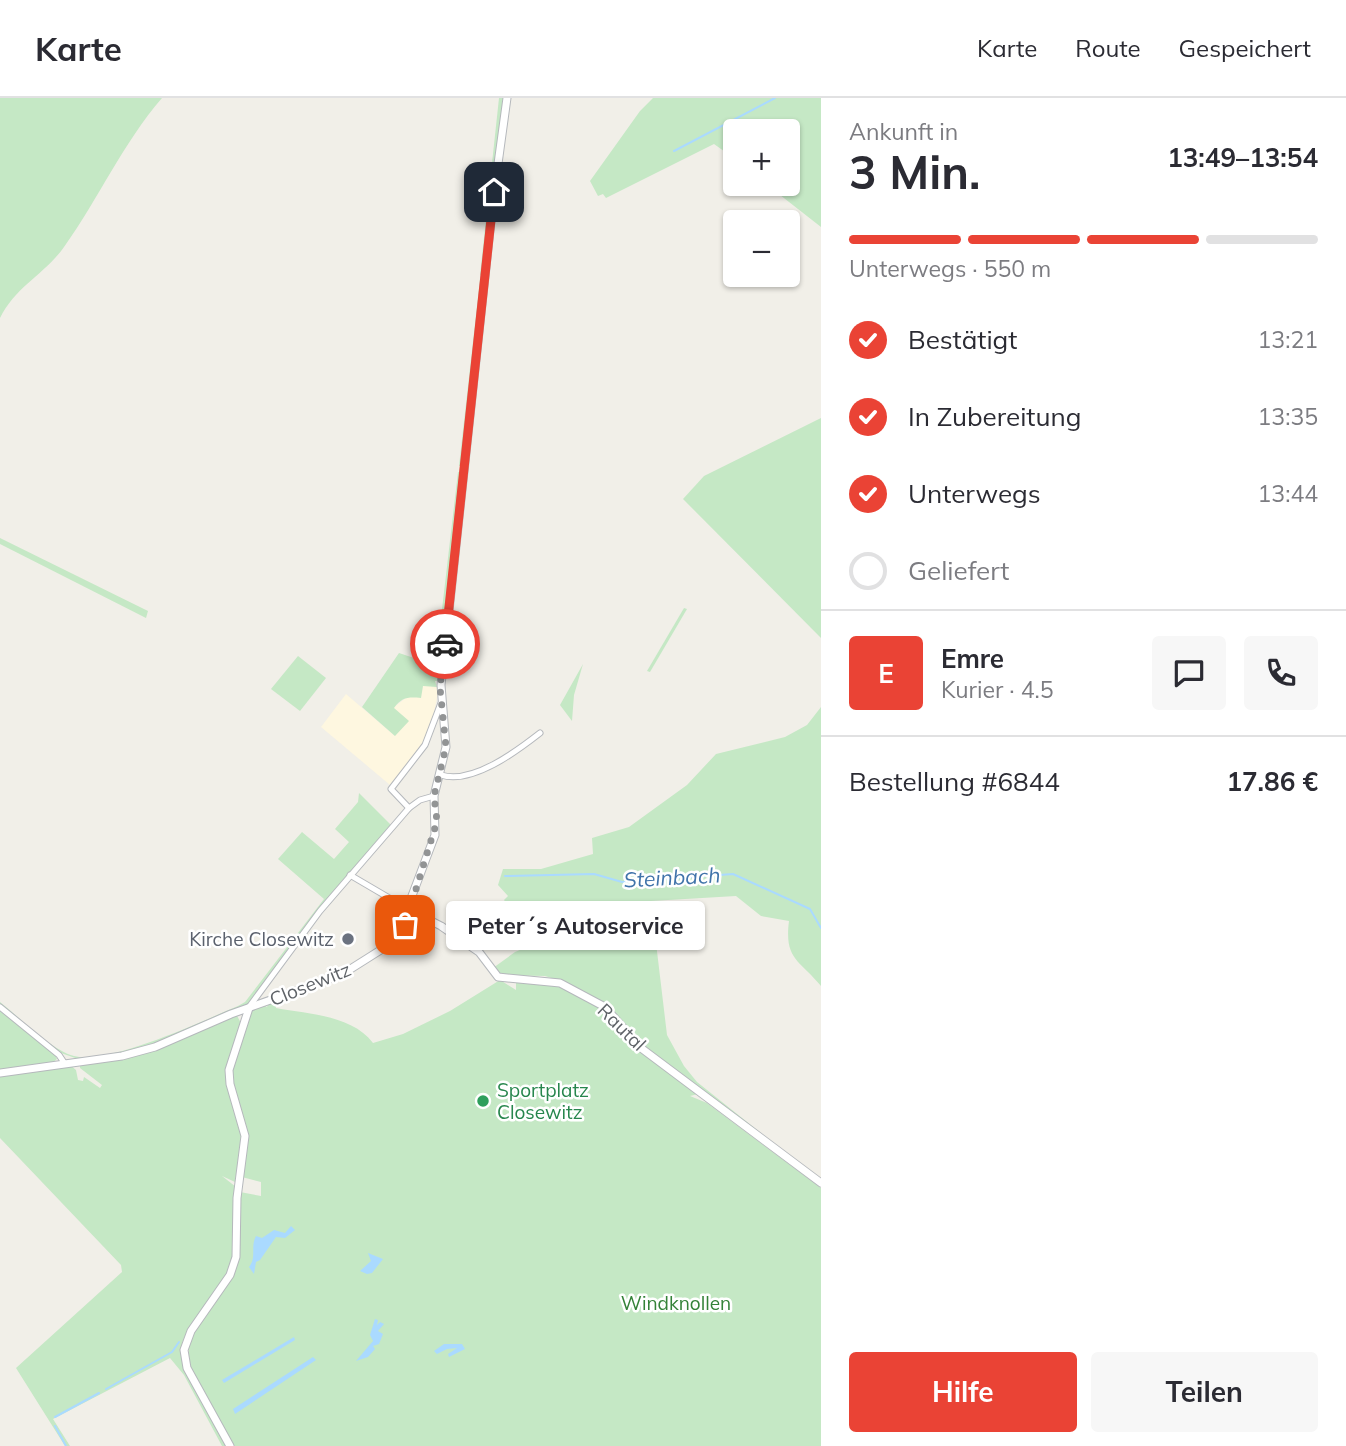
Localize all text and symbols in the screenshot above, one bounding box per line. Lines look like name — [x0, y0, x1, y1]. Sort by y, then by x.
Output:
text: Karte — [35, 28, 122, 69]
text: Karte — [977, 33, 1037, 63]
text: Route — [1075, 33, 1141, 63]
text: Gespeichert — [1179, 33, 1311, 63]
text: Ankunft in — [849, 117, 958, 146]
map controls — [723, 119, 800, 287]
button: + — [723, 119, 800, 196]
text: 13:49–13:54 — [1167, 141, 1318, 174]
text: 3 Min. — [849, 143, 980, 201]
pin — [464, 162, 524, 222]
icon: home — [475, 173, 513, 211]
button: − — [723, 210, 800, 287]
text: Unterwegs · 550 m — [849, 254, 1051, 283]
icon: check — [849, 321, 887, 359]
text: Bestätigt — [908, 323, 1017, 356]
text: 13:21 — [1258, 325, 1318, 354]
icon: check — [849, 398, 887, 436]
text: In Zubereitung — [908, 400, 1081, 433]
text: 13:35 — [1258, 402, 1318, 431]
icon: check — [849, 475, 887, 513]
text: Unterwegs — [908, 477, 1041, 510]
text: 13:44 — [1258, 479, 1318, 508]
text: Geliefert — [908, 554, 1009, 587]
courier — [410, 609, 480, 679]
icon: car — [426, 625, 464, 663]
button: chat — [1152, 636, 1226, 710]
button: phone — [1244, 636, 1318, 710]
text: Emre — [941, 642, 1004, 675]
text: E — [878, 657, 894, 690]
text: Kurier · 4.5 — [941, 675, 1053, 704]
text: Bestellung #6844 — [849, 765, 1060, 798]
text: 17.86 € — [1226, 765, 1318, 798]
water label: Steinbach — [623, 861, 721, 893]
pin — [375, 895, 435, 955]
callout: Peter´s Autoservice — [447, 900, 706, 950]
icon: bag — [386, 906, 424, 944]
text: Peter´s Autoservice — [467, 911, 684, 940]
place label: Kirche Closewitz — [189, 927, 334, 951]
marker: Kirche Closewitz — [340, 931, 356, 947]
street label: Closewitz — [266, 957, 354, 1011]
street label: Rautal — [593, 998, 651, 1056]
place label: Sportplatz Closewitz — [497, 1078, 589, 1124]
marker: Sportplatz Closewitz — [475, 1093, 491, 1109]
park label: Windknollen — [621, 1291, 731, 1315]
button: Hilfe — [849, 1352, 1077, 1432]
button: Teilen — [1091, 1352, 1318, 1432]

